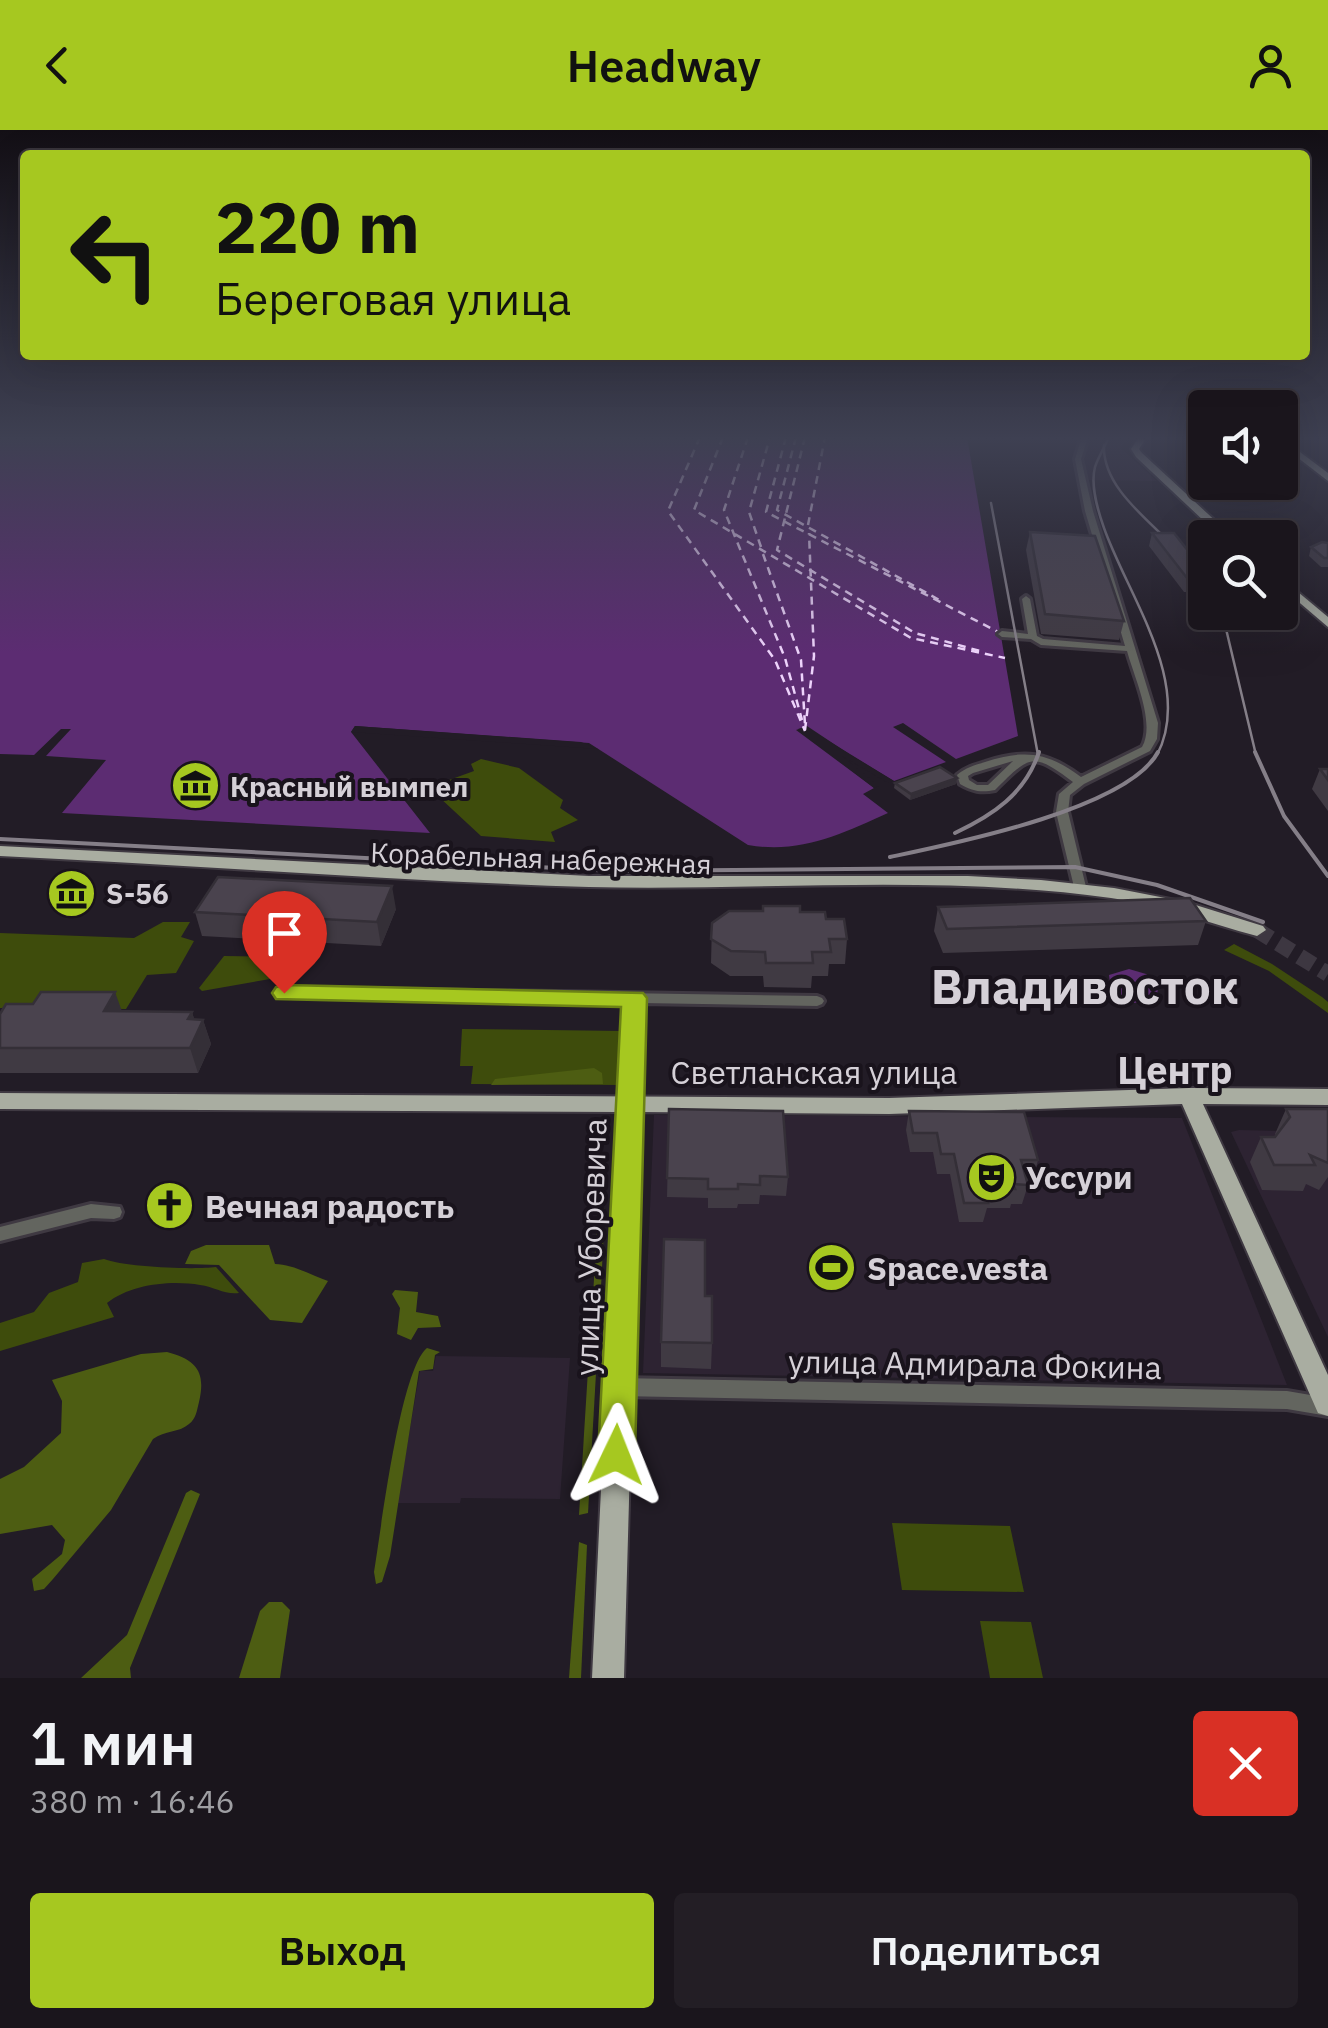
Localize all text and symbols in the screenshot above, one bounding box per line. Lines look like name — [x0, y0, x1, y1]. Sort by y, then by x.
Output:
text: Headway — [567, 36, 761, 94]
icon: back — [30, 38, 85, 93]
icon: person — [1243, 38, 1298, 93]
text: 220 m — [215, 181, 420, 272]
icon: left — [50, 190, 180, 320]
text: Береговая улица — [215, 269, 571, 327]
map controls — [1188, 390, 1298, 630]
button: sound — [1188, 390, 1298, 500]
button: search — [1188, 520, 1298, 630]
museum icon: Красный вымпел — [169, 760, 221, 812]
place label: Красный вымпел — [230, 768, 468, 805]
street label: Корабельная набережная — [370, 834, 712, 882]
museum icon: S-56 — [45, 867, 97, 919]
place label: S-56 — [106, 875, 169, 912]
pin — [242, 891, 327, 994]
icon: arrive — [257, 906, 312, 961]
district label: Владивосток — [931, 955, 1239, 1017]
district label: Центр — [1117, 1045, 1233, 1094]
street label: Светланская улица — [671, 1051, 957, 1093]
street label: улица Уборевича — [565, 1117, 615, 1377]
theatre icon: Уссури — [965, 1151, 1017, 1203]
place label: Уссури — [1026, 1156, 1133, 1198]
church icon: Вечная радость — [144, 1180, 196, 1232]
place label: Вечная радость — [205, 1185, 454, 1227]
sports icon: Space.vesta — [806, 1242, 858, 1294]
place label: Space.vesta — [867, 1247, 1048, 1289]
street label: улица Адмирала Фокина — [788, 1340, 1162, 1388]
position arrow — [564, 1403, 668, 1507]
text: 1 мин — [30, 1703, 196, 1782]
button: close — [1193, 1711, 1298, 1816]
text: 380 m · 16:46 — [30, 1780, 235, 1822]
button: Выход — [30, 1893, 654, 2008]
button: Поделиться — [674, 1893, 1298, 2008]

